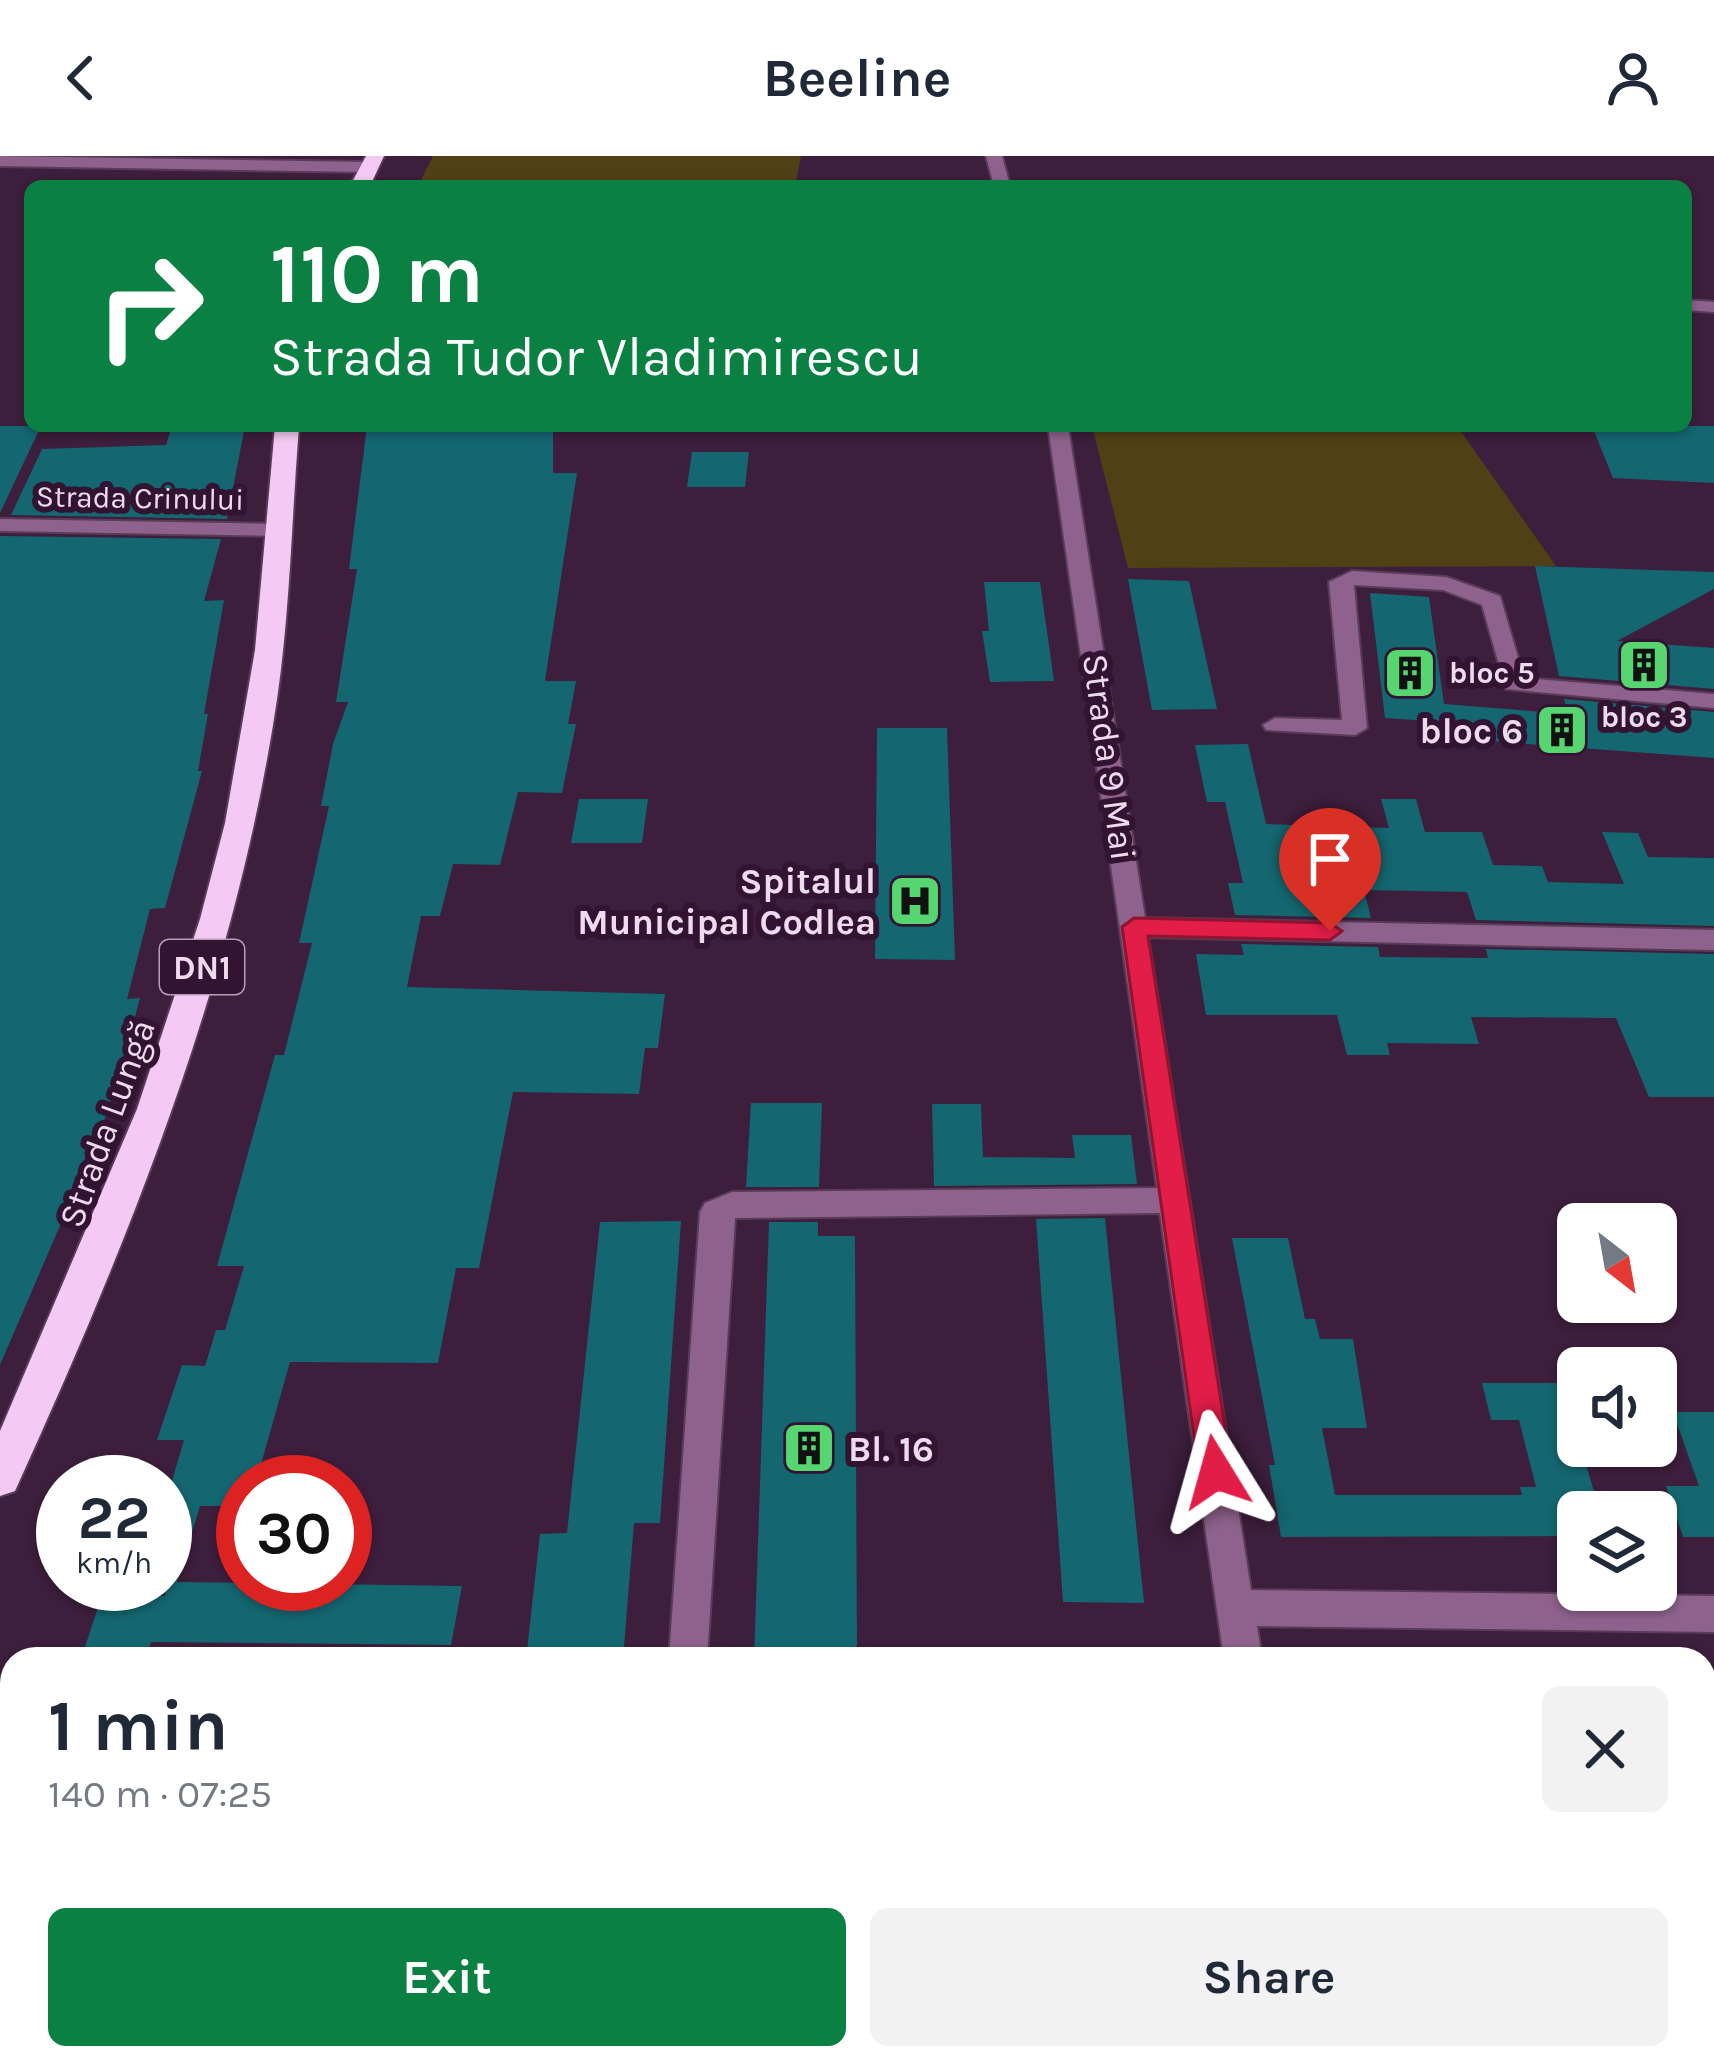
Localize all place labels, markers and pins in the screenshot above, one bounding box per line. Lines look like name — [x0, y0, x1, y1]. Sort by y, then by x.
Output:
building icon: bloc 3 — [1616, 637, 1672, 693]
building icon: bloc 5 — [1382, 645, 1438, 701]
place label: bloc 5 — [1449, 655, 1534, 691]
place label: bloc 3 — [1601, 699, 1687, 735]
building icon: bloc 6 — [1534, 702, 1590, 758]
place label: bloc 6 — [1420, 710, 1523, 752]
pin — [1279, 808, 1381, 931]
place label: Spitalul Municipal Codlea — [577, 860, 876, 943]
hospital icon: Spitalul Municipal Codlea — [887, 873, 943, 929]
building icon: Bl. 16 — [781, 1420, 837, 1476]
place label: Bl. 16 — [848, 1428, 934, 1470]

